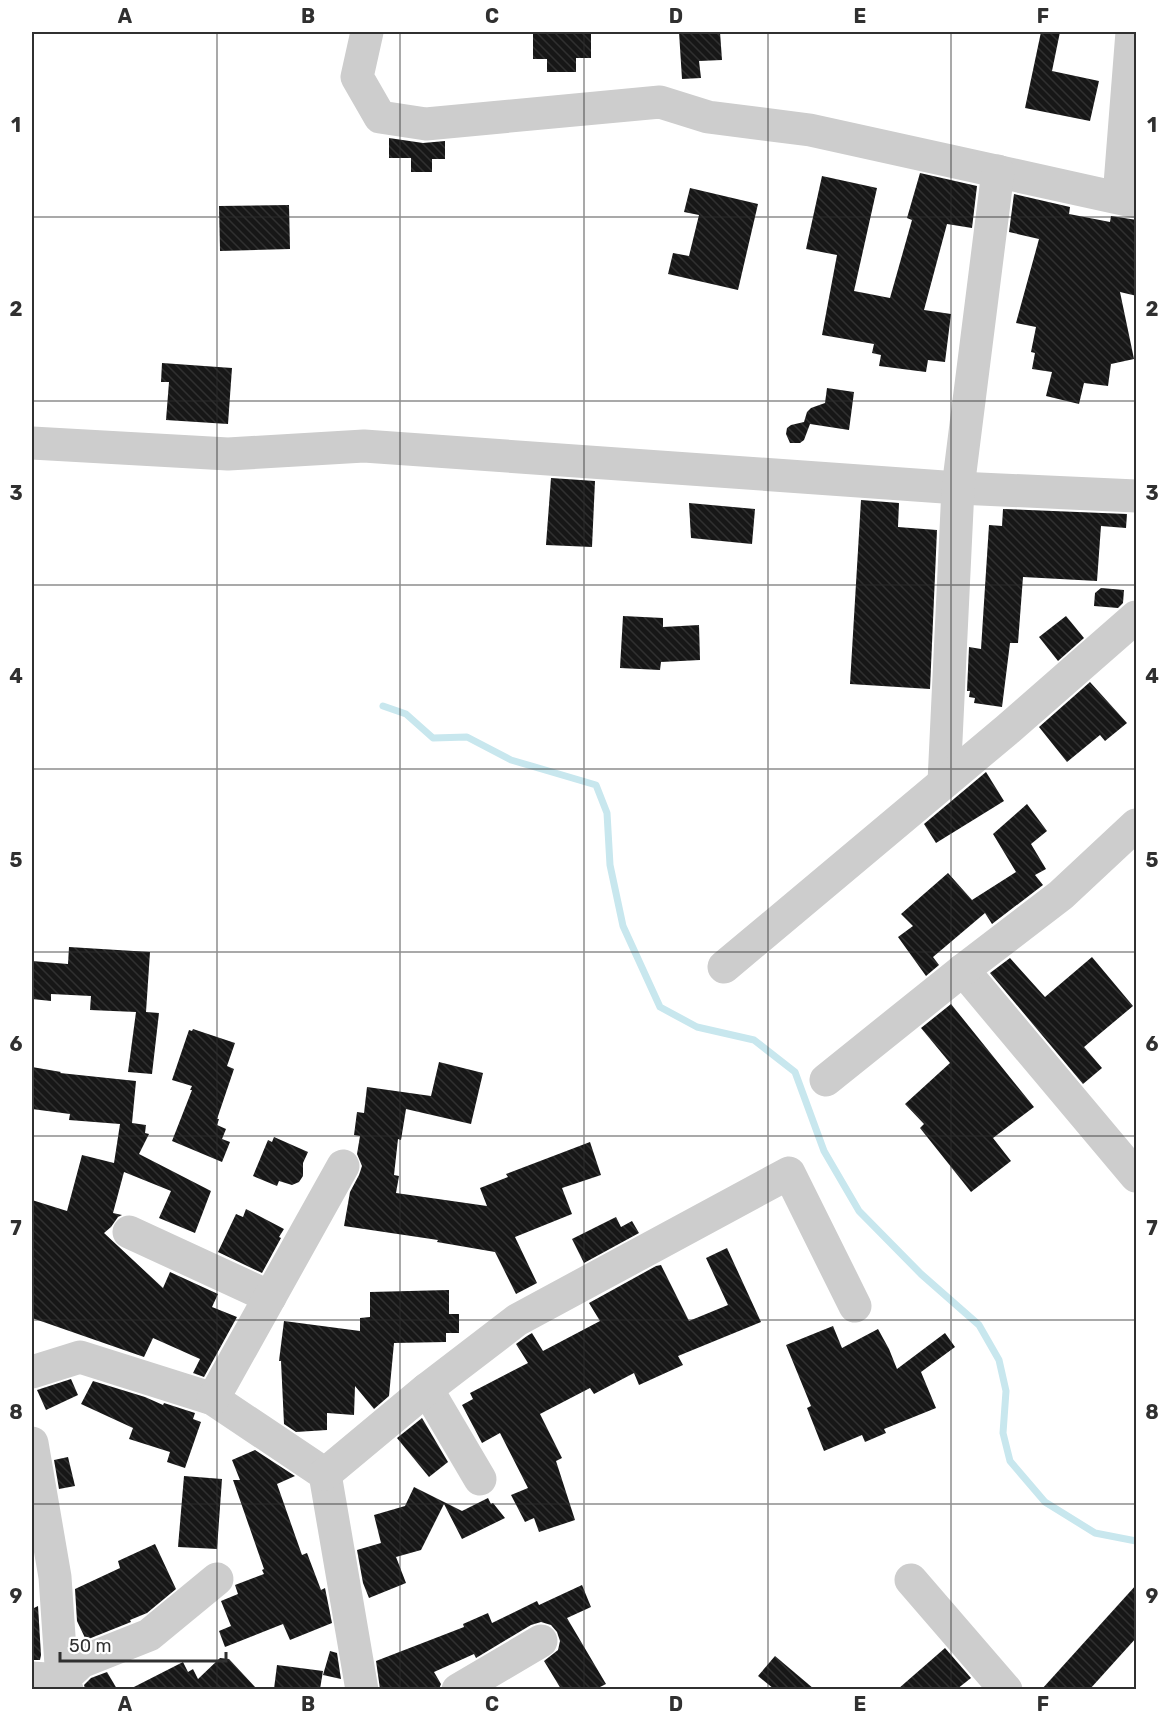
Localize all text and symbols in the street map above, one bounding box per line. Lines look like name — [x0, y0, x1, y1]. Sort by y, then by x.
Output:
text: A — [118, 4, 133, 28]
text: B — [301, 4, 315, 28]
text: C — [485, 4, 499, 28]
text: D — [669, 4, 683, 28]
text: E — [854, 4, 866, 28]
text: F — [1037, 4, 1049, 28]
text: 1 — [11, 113, 21, 137]
text: 1 — [1147, 113, 1157, 137]
text: 2 — [10, 297, 23, 321]
text: 2 — [1146, 297, 1159, 321]
text: 3 — [9, 481, 23, 505]
text: 3 — [1145, 481, 1159, 505]
text: 4 — [9, 664, 23, 688]
text: 4 — [1145, 664, 1159, 688]
text: 5 — [10, 848, 23, 872]
text: 5 — [1146, 848, 1159, 872]
text: 6 — [9, 1032, 23, 1056]
text: 6 — [1145, 1032, 1159, 1056]
text: 7 — [10, 1216, 22, 1240]
text: 7 — [1146, 1216, 1158, 1240]
text: 8 — [9, 1400, 23, 1424]
text: 8 — [1145, 1400, 1159, 1424]
text: 9 — [10, 1584, 23, 1608]
text: 9 — [1146, 1584, 1159, 1608]
scale bar — [60, 1625, 226, 1663]
text: 50 m — [69, 1635, 112, 1657]
text: A — [118, 1692, 133, 1716]
text: B — [301, 1692, 315, 1716]
text: C — [485, 1692, 499, 1716]
text: D — [669, 1692, 683, 1716]
text: E — [854, 1692, 866, 1716]
text: F — [1037, 1692, 1049, 1716]

